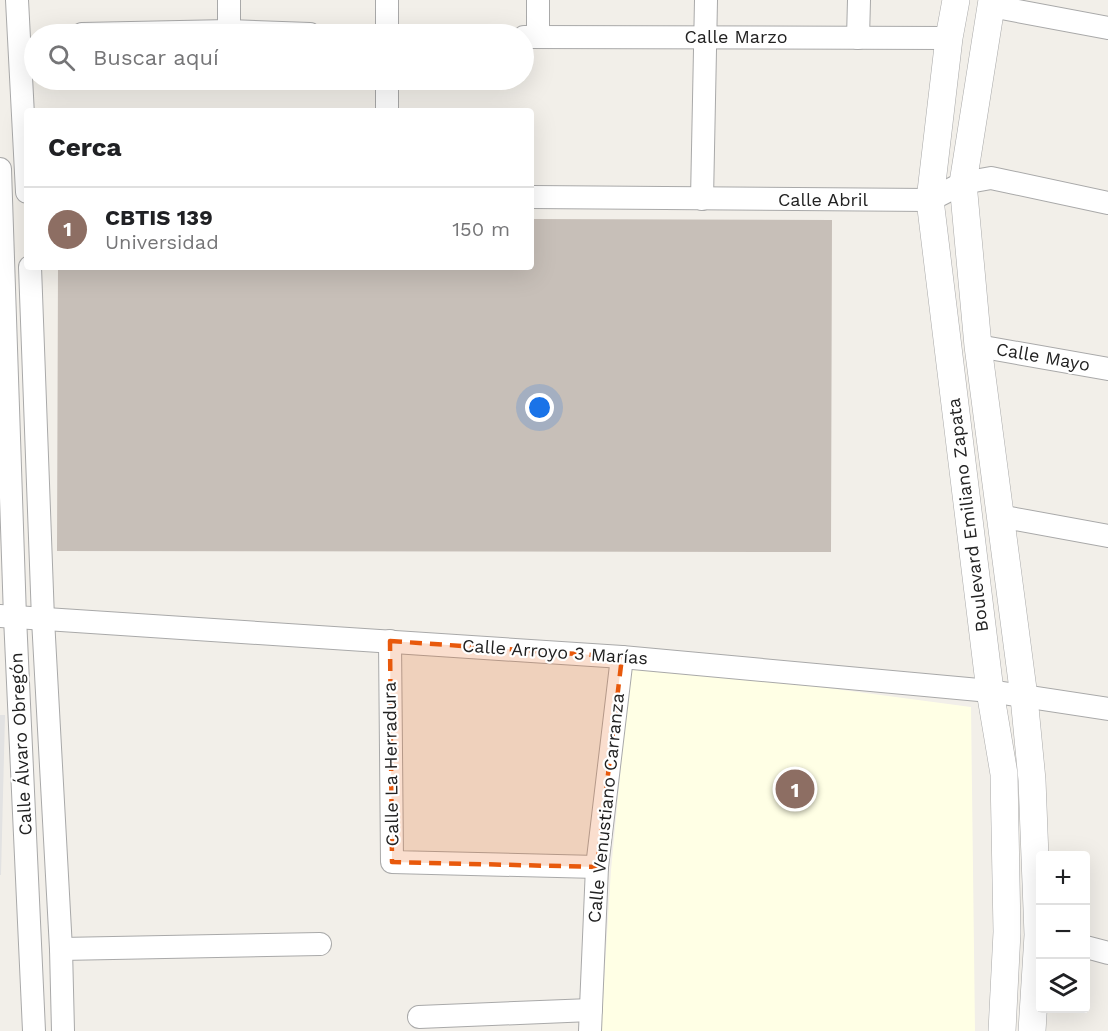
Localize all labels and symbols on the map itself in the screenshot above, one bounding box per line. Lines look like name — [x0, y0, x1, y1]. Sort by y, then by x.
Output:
street label: Calle Marzo — [684, 26, 788, 47]
street label: Calle Abril — [778, 189, 869, 210]
street label: Calle Mayo — [994, 338, 1092, 375]
your location — [525, 393, 554, 422]
street label: Boulevard Emiliano Zapata — [943, 397, 992, 633]
street label: Calle Arroyo 3 Marías — [461, 635, 649, 668]
street label: Calle Álvaro Obregón — [5, 652, 36, 836]
street label: Calle La Herradura — [379, 682, 402, 846]
street label: Calle Venustiano Carranza — [583, 692, 628, 924]
pin: 1 — [776, 766, 814, 812]

